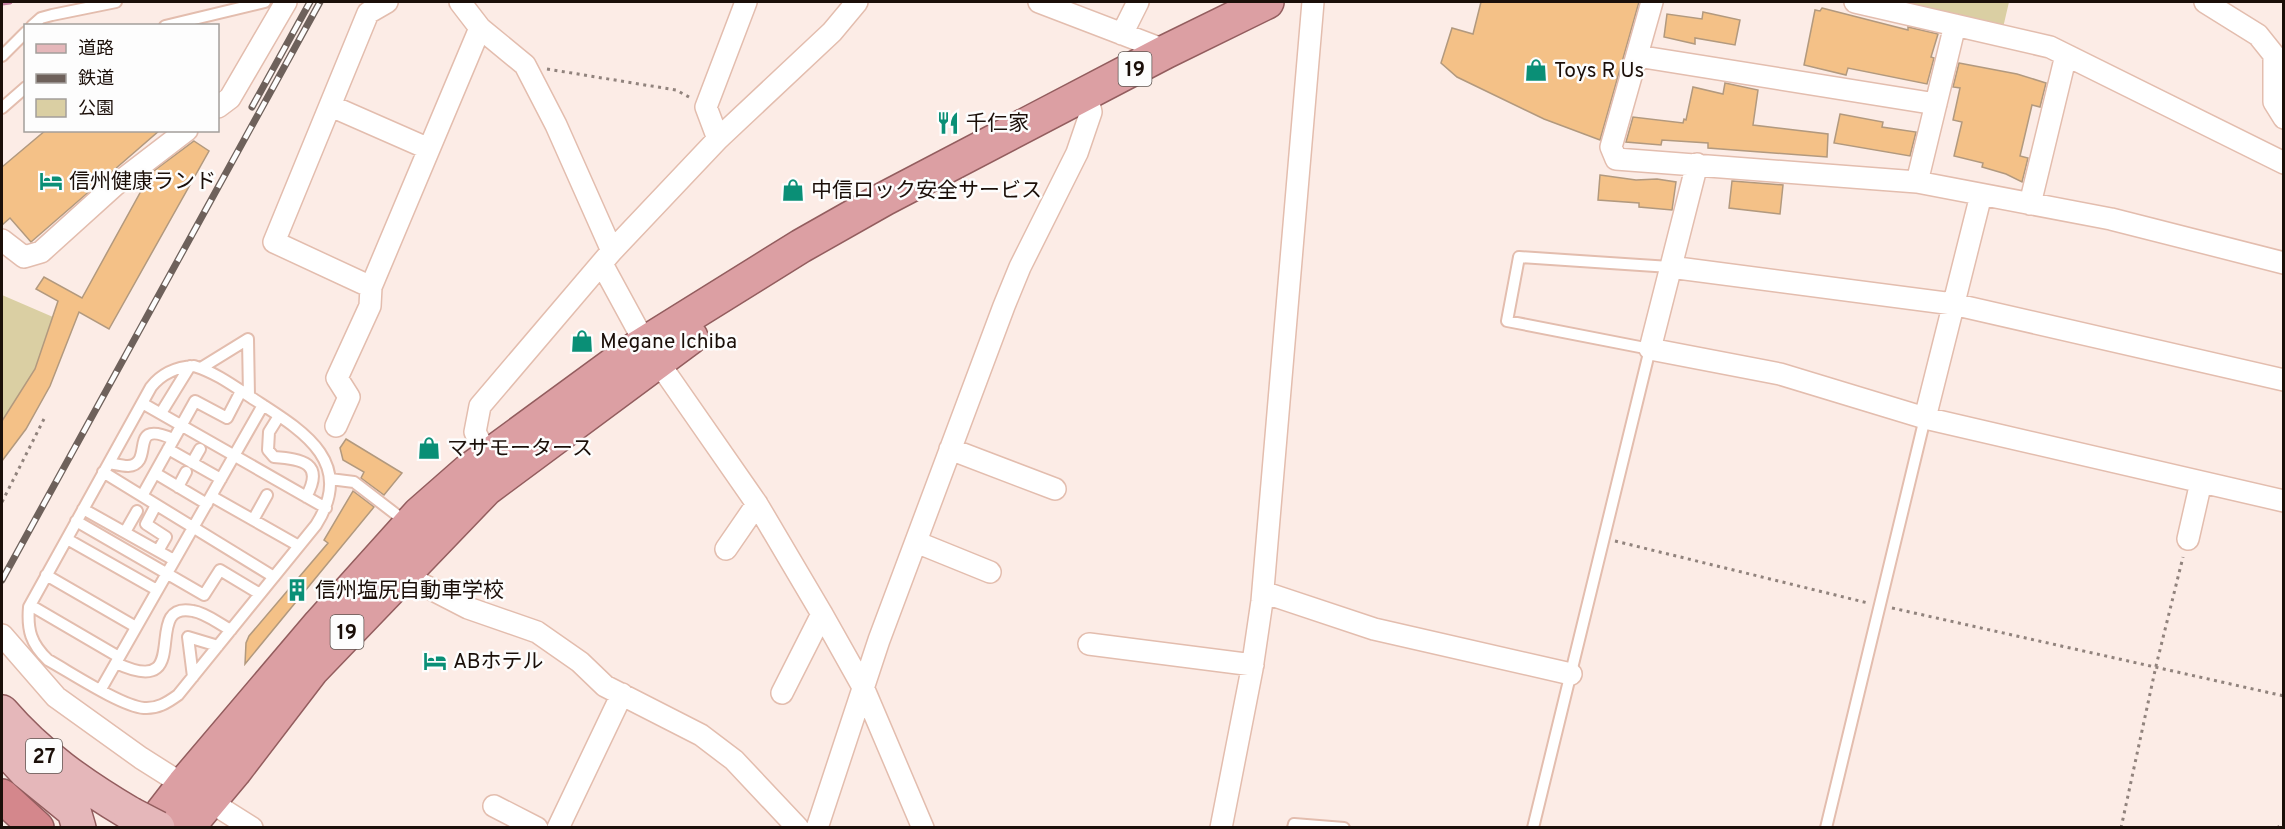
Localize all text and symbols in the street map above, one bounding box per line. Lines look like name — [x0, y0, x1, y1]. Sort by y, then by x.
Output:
legend — [24, 24, 219, 132]
text: 道路 — [78, 38, 114, 61]
road number: 19 — [1118, 52, 1152, 86]
shop icon: Toys R Us — [1523, 57, 1549, 83]
place label: Toys R Us — [1554, 58, 1644, 85]
text: 鉄道 — [78, 68, 114, 91]
text: 公園 — [78, 98, 114, 121]
restaurant icon: 千仁家 — [935, 110, 961, 136]
place label: 千仁家 — [966, 111, 1029, 138]
hotel icon: 信州健康ランド — [38, 168, 64, 194]
place label: 信州健康ランド — [69, 169, 216, 196]
shop icon: 中信ロック安全サービス — [780, 177, 806, 203]
place label: 中信ロック安全サービス — [811, 178, 1042, 205]
shop icon: Megane Ichiba — [569, 328, 595, 354]
place label: Megane Ichiba — [600, 329, 737, 356]
shop icon: マサモータース — [416, 435, 442, 461]
place label: マサモータース — [447, 436, 593, 463]
building icon: 信州塩尻自動車学校 — [284, 577, 310, 603]
place label: 信州塩尻自動車学校 — [315, 578, 504, 605]
road number: 19 — [330, 615, 364, 649]
hotel icon: ABホテル — [422, 648, 448, 674]
place label: ABホテル — [453, 649, 544, 676]
road number: 27 — [26, 739, 62, 773]

